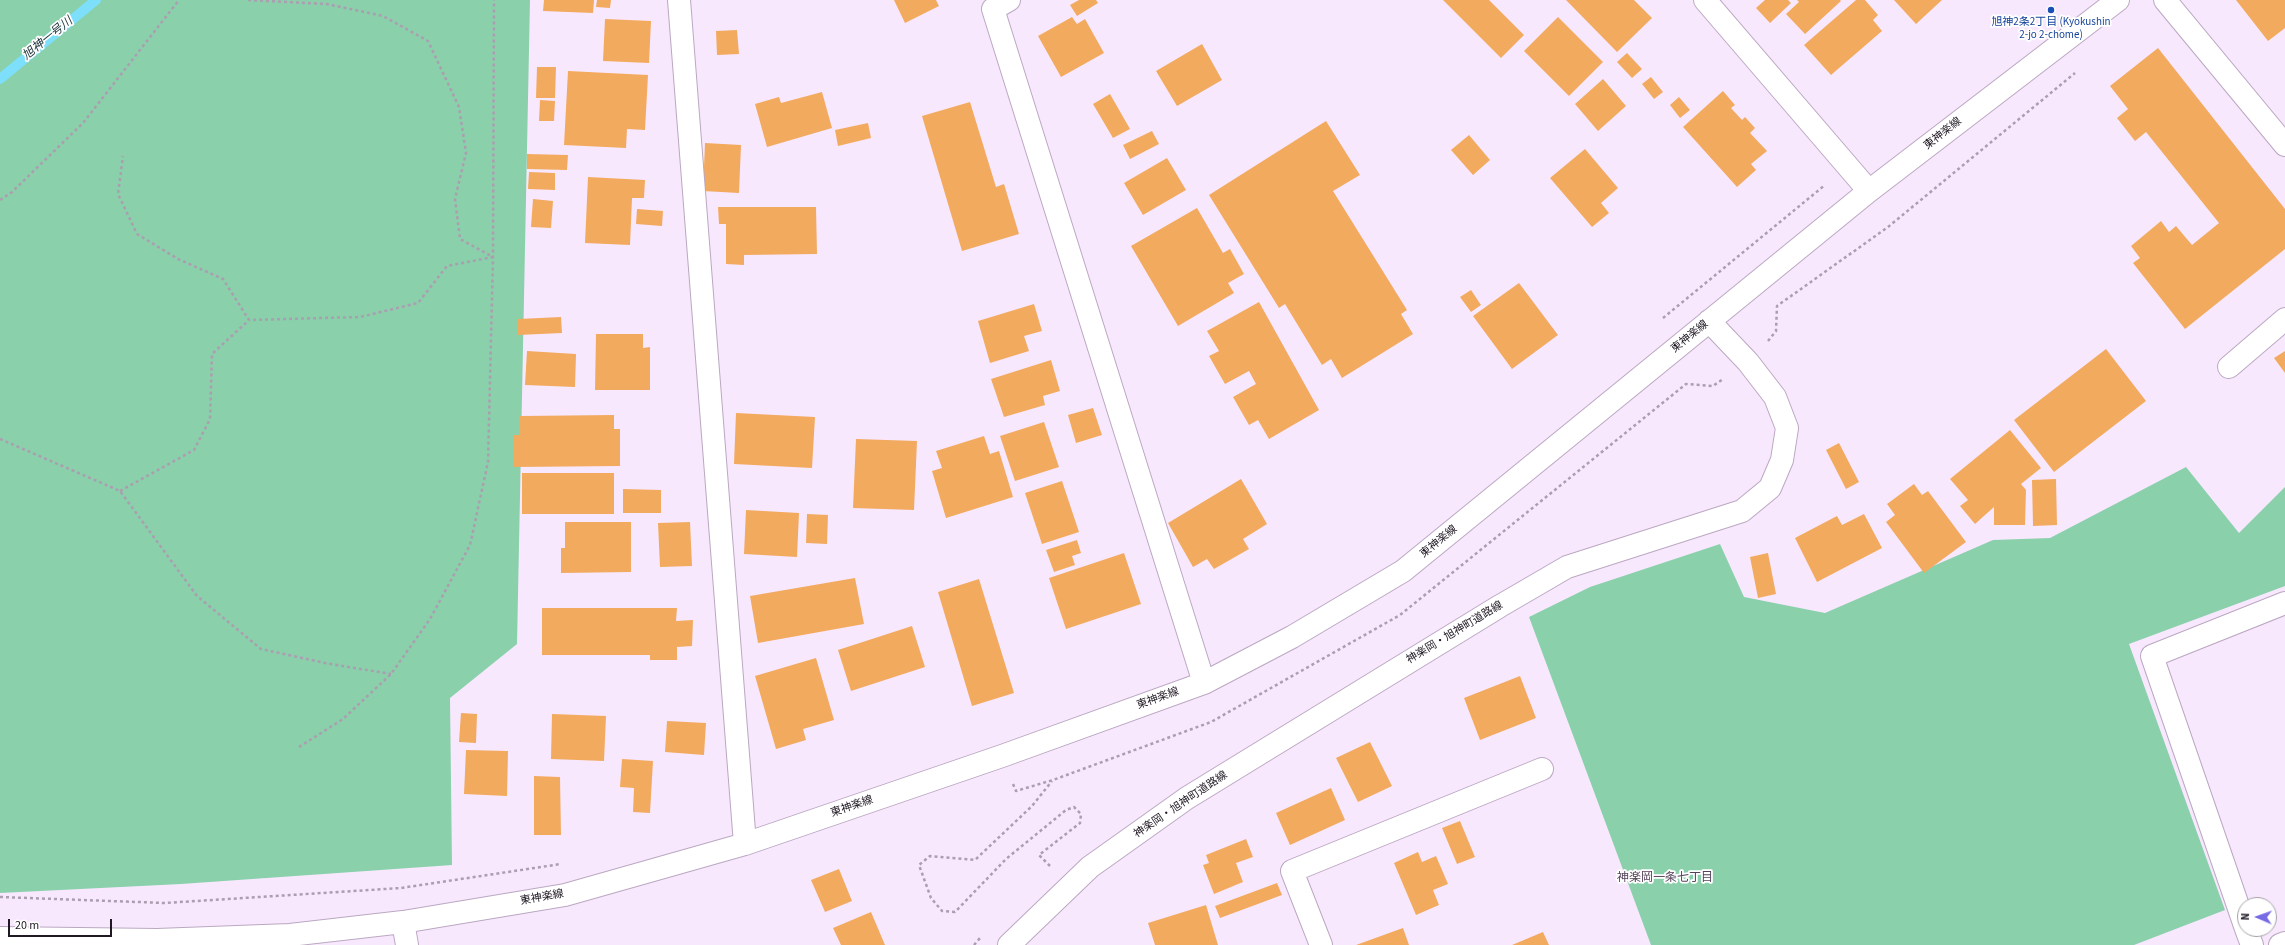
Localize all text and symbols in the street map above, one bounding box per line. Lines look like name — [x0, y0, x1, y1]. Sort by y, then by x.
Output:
marker: 旭神2条2丁目 (Kyokushin 2-jo 2-chome) — [2046, 5, 2056, 15]
water label: 旭神一号川 — [20, 15, 76, 63]
place label: 旭神2条2丁目 (Kyokushin 2-jo 2-chome) — [1991, 16, 2111, 42]
street label: 東神楽線 — [1922, 115, 1964, 153]
street label: 東神楽線 — [1669, 318, 1711, 356]
street label: 東神楽線 — [1418, 523, 1460, 561]
street label: 神楽岡・旭神町道路線 — [1404, 599, 1506, 667]
street label: 東神楽線 — [1135, 685, 1181, 713]
street label: 神楽岡・旭神町道路線 — [1132, 769, 1230, 841]
street label: 東神楽線 — [829, 794, 875, 820]
district label: 神楽岡一条七丁目 — [1617, 871, 1713, 885]
street label: 東神楽線 — [519, 888, 565, 908]
north arrow — [2237, 897, 2277, 937]
scale bar — [10, 911, 114, 937]
text: N — [2238, 913, 2253, 921]
text: 20 m — [15, 917, 39, 934]

